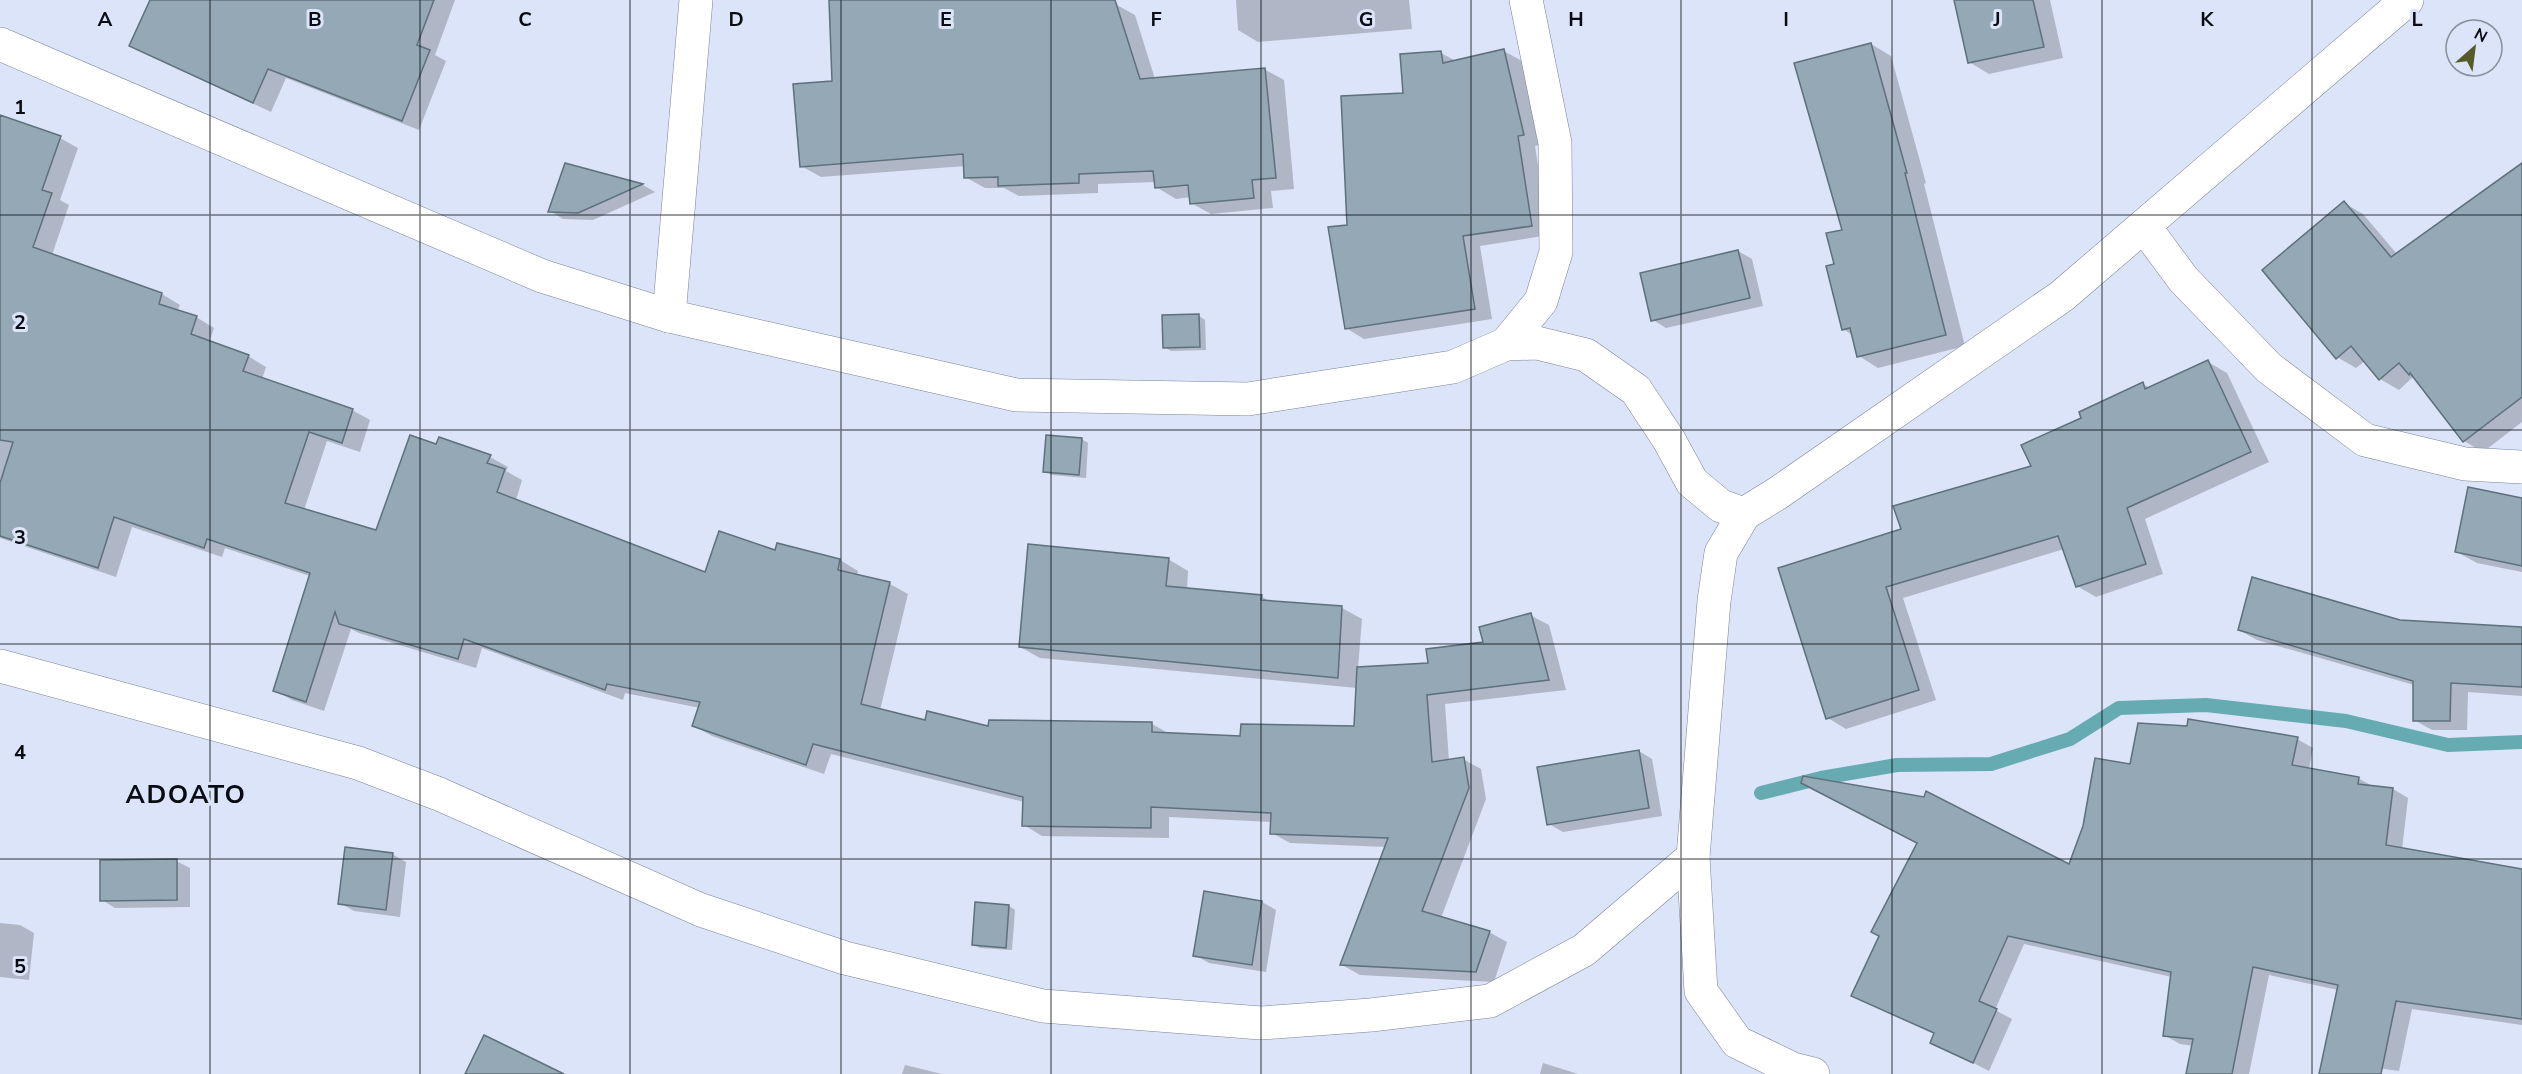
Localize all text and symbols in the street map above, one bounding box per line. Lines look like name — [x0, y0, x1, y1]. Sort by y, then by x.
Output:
text: A — [98, 6, 113, 33]
text: B — [308, 6, 322, 33]
text: C — [518, 6, 532, 33]
text: D — [728, 6, 744, 33]
text: E — [940, 6, 952, 33]
text: F — [1150, 6, 1162, 33]
text: G — [1359, 6, 1373, 33]
text: H — [1568, 6, 1584, 33]
text: I — [1783, 6, 1789, 33]
text: J — [1992, 6, 2001, 33]
text: K — [2200, 6, 2214, 33]
text: L — [2411, 6, 2423, 33]
north arrow — [2444, 18, 2504, 78]
text: N — [2470, 23, 2491, 48]
text: 1 — [14, 94, 26, 121]
text: 2 — [14, 309, 26, 336]
text: 3 — [14, 524, 26, 551]
text: 4 — [14, 739, 26, 766]
district label: ADOATO — [126, 777, 246, 812]
text: 5 — [14, 953, 26, 980]

